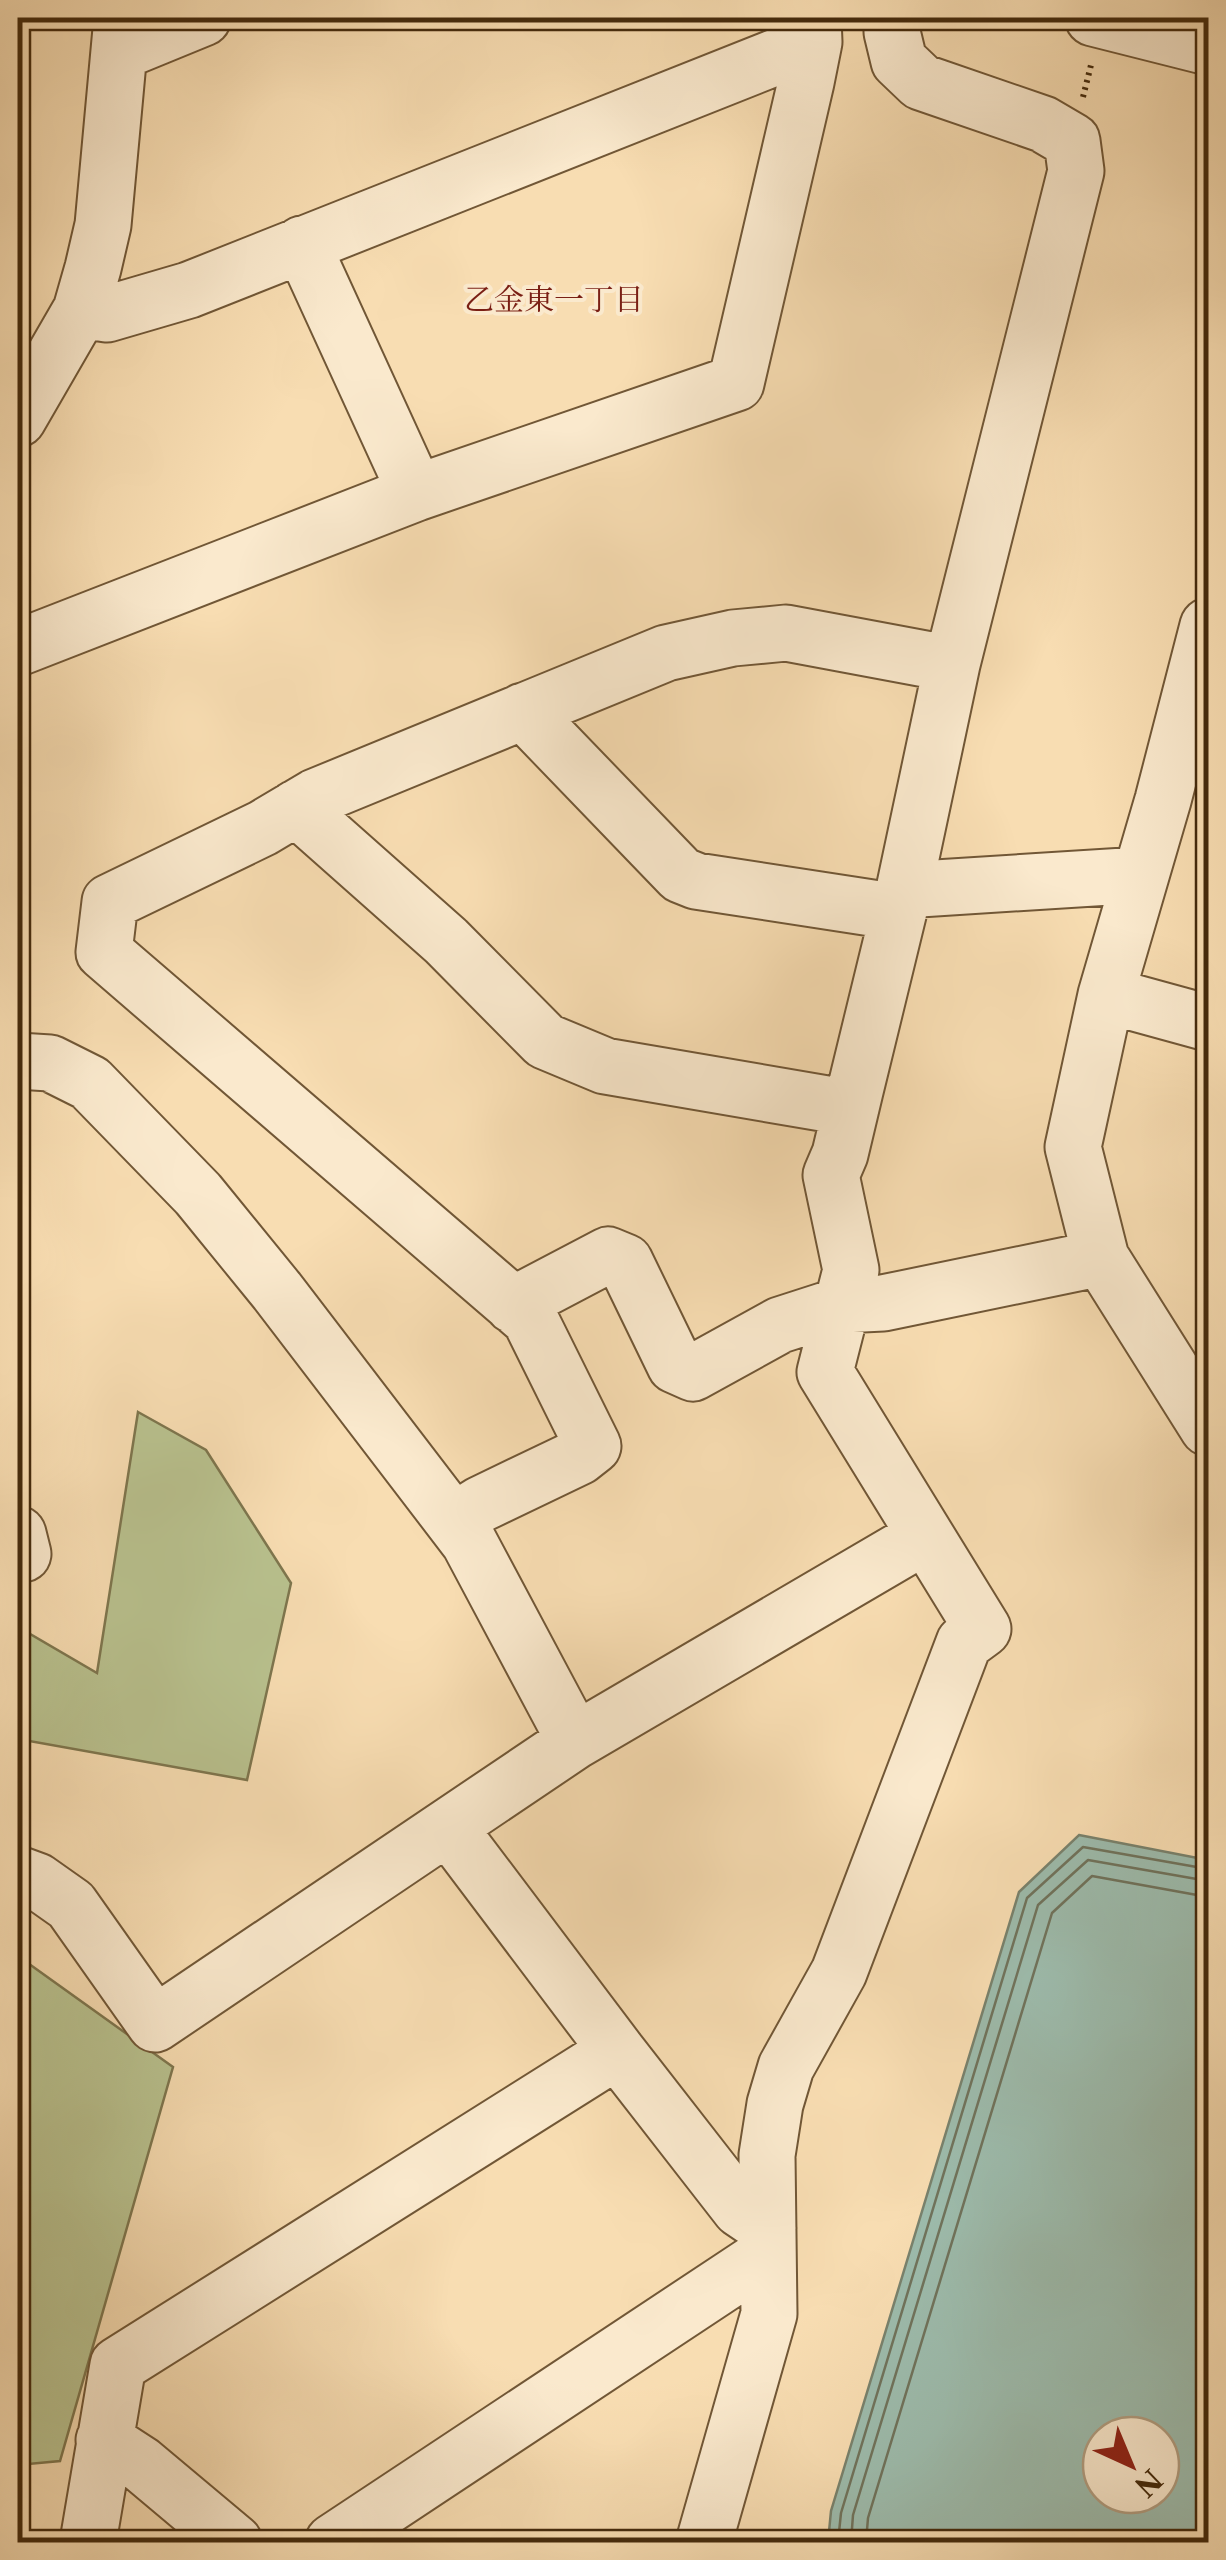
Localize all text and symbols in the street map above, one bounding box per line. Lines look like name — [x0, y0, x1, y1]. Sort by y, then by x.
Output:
district label: 乙金東一丁目 — [464, 281, 644, 318]
north arrow — [1081, 2415, 1181, 2515]
text: N — [1128, 2462, 1169, 2504]

